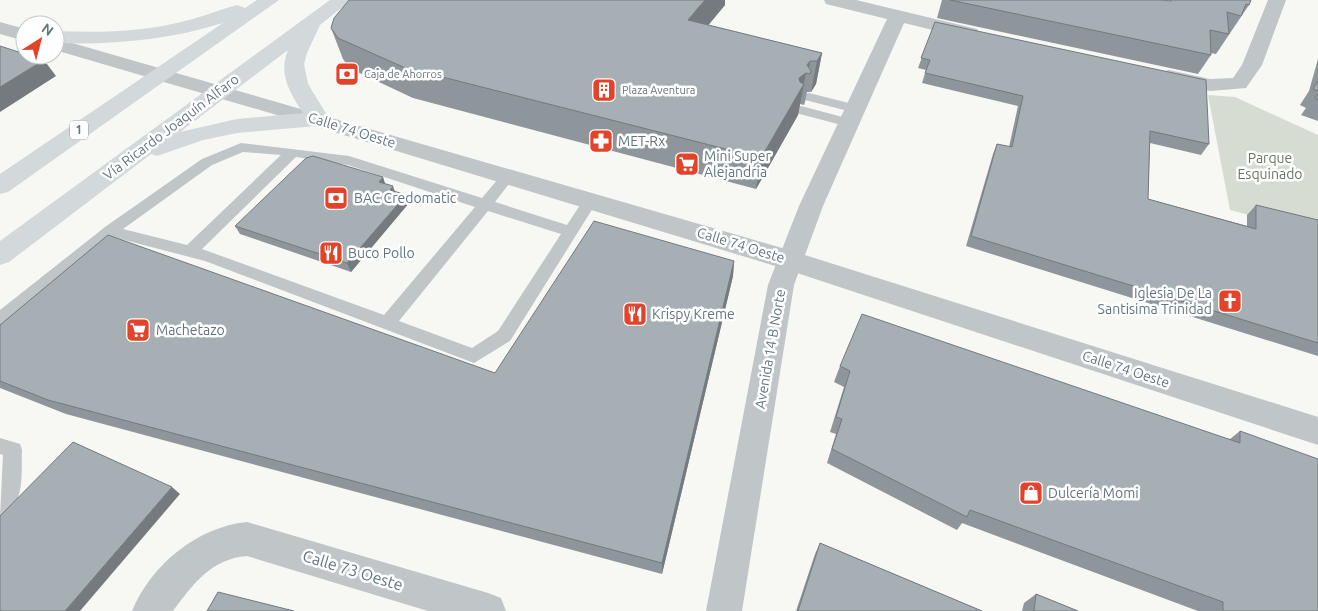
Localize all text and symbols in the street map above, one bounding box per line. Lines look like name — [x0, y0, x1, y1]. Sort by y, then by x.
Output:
north arrow — [15, 15, 65, 65]
text: N — [39, 20, 57, 39]
bank icon: Caja de Ahorros — [334, 61, 360, 87]
place label: Caja de Ahorros — [364, 68, 442, 80]
street label: Vía Ricardo Joaquín Alfaro — [100, 71, 242, 183]
building icon: Plaza Aventura — [591, 77, 617, 103]
place label: Plaza Aventura — [622, 84, 695, 96]
street label: Calle 74 Oeste — [306, 109, 398, 151]
road number: 1 — [70, 120, 88, 140]
pharmacy icon: MET-Rx — [588, 128, 614, 154]
place label: MET-Rx — [618, 133, 665, 149]
place label: Mini Super Alejandria — [704, 148, 771, 180]
park label: Parque Esquinado — [1237, 150, 1303, 182]
supermarket icon: Mini Super Alejandria — [674, 151, 700, 177]
bank icon: BAC Credomatic — [323, 185, 349, 211]
place label: BAC Credomatic — [354, 190, 457, 206]
street label: Calle 74 Oeste — [695, 224, 787, 266]
restaurant icon: Buco Pollo — [318, 240, 344, 266]
place label: Buco Pollo — [348, 245, 415, 261]
place label: Iglesia De La Santisima Trinidad — [1098, 285, 1212, 317]
street label: Avenida 14 B Norte — [752, 288, 788, 410]
church icon: Iglesia De La Santisima Trinidad — [1217, 288, 1243, 314]
restaurant icon: Krispy Kreme — [622, 301, 648, 327]
place label: Krispy Kreme — [652, 306, 735, 322]
supermarket icon: Machetazo — [125, 317, 151, 343]
place label: Machetazo — [156, 322, 225, 338]
street label: Calle 74 Oeste — [1080, 347, 1172, 391]
shop icon: Dulcería Momi — [1018, 480, 1044, 506]
place label: Dulcería Momi — [1048, 485, 1139, 501]
street label: Calle 73 Oeste — [301, 546, 405, 594]

